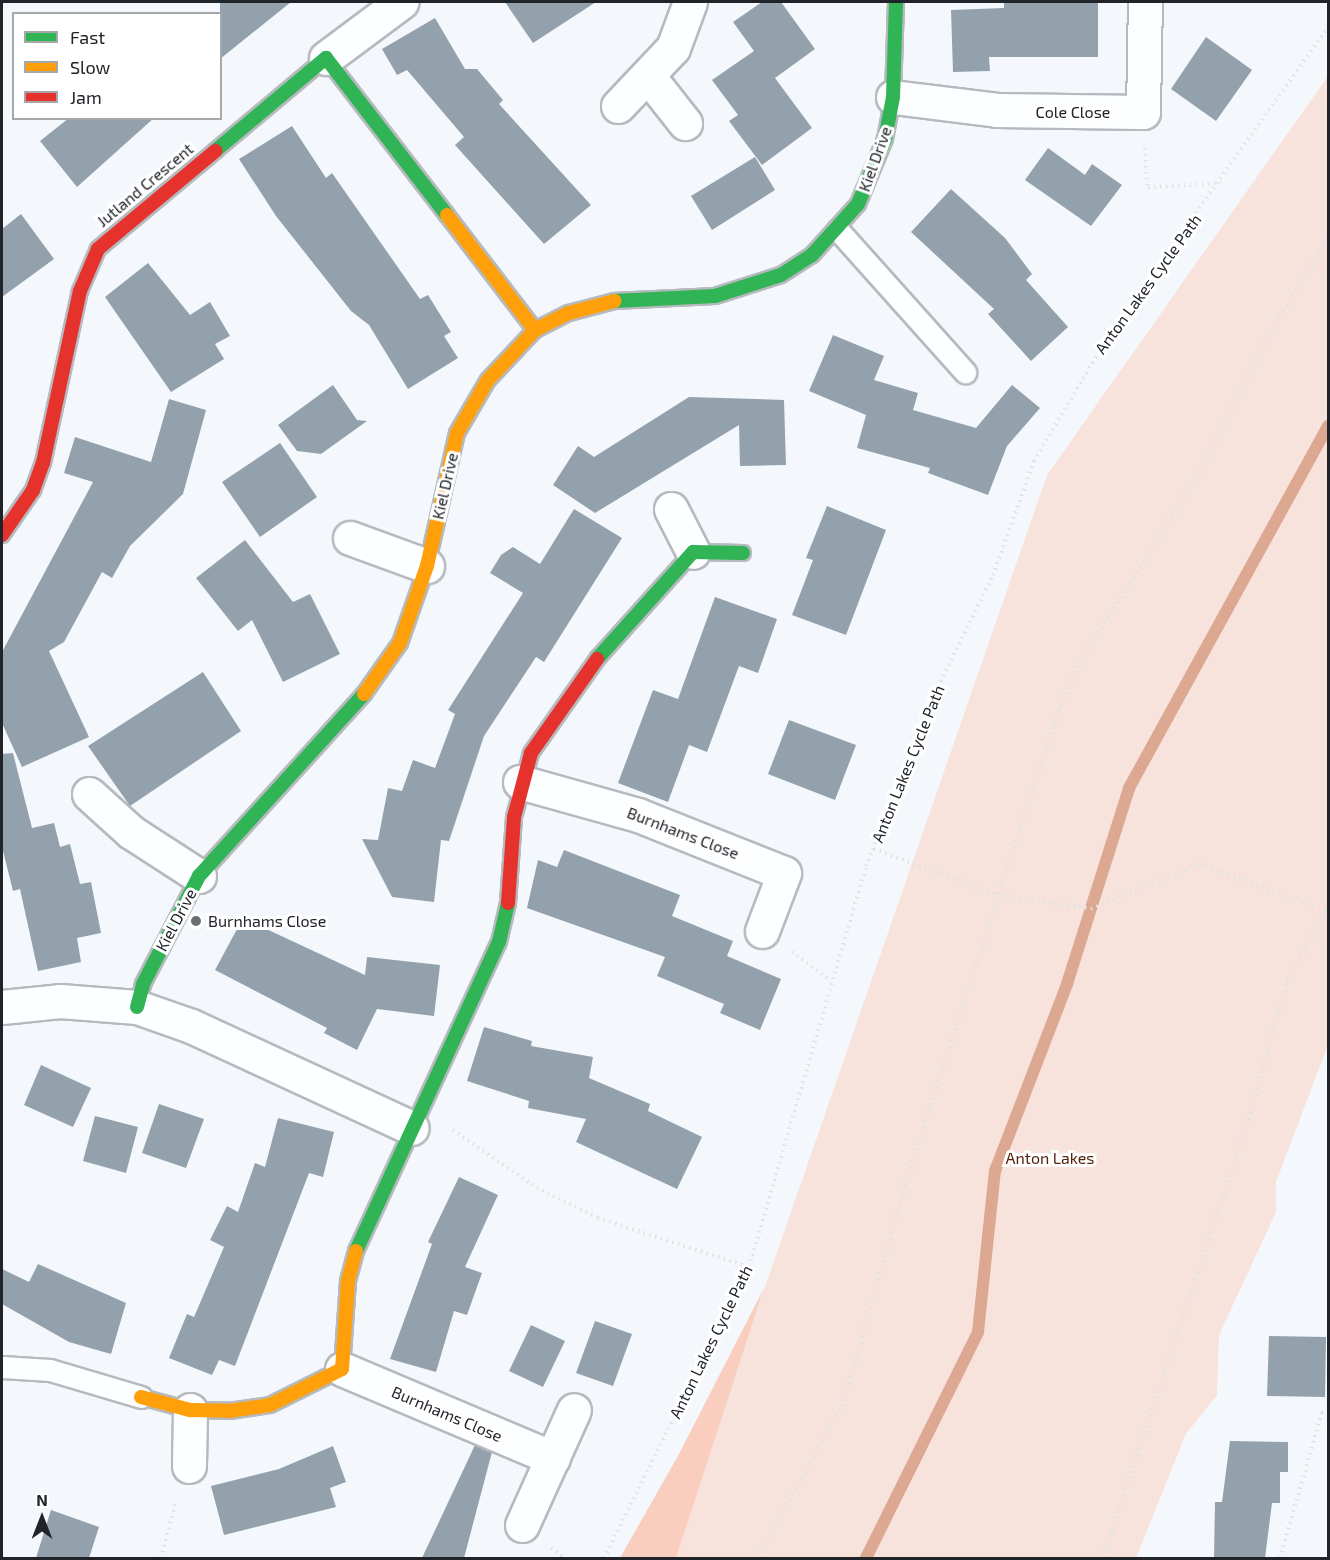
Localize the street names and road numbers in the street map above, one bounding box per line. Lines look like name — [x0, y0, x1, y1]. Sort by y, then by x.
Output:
street label: Cole Close — [1036, 102, 1110, 122]
street label: Kiel Drive — [854, 124, 896, 194]
street label: Jutland Crescent — [93, 139, 197, 231]
street label: Anton Lakes Cycle Path — [1091, 210, 1205, 358]
street label: Kiel Drive — [428, 451, 462, 521]
street label: Anton Lakes Cycle Path — [868, 682, 948, 846]
street label: Burnhams Close — [624, 803, 742, 863]
street label: Kiel Drive — [151, 885, 201, 955]
street label: Anton Lakes Cycle Path — [666, 1262, 756, 1422]
street label: Burnhams Close — [389, 1382, 505, 1446]

